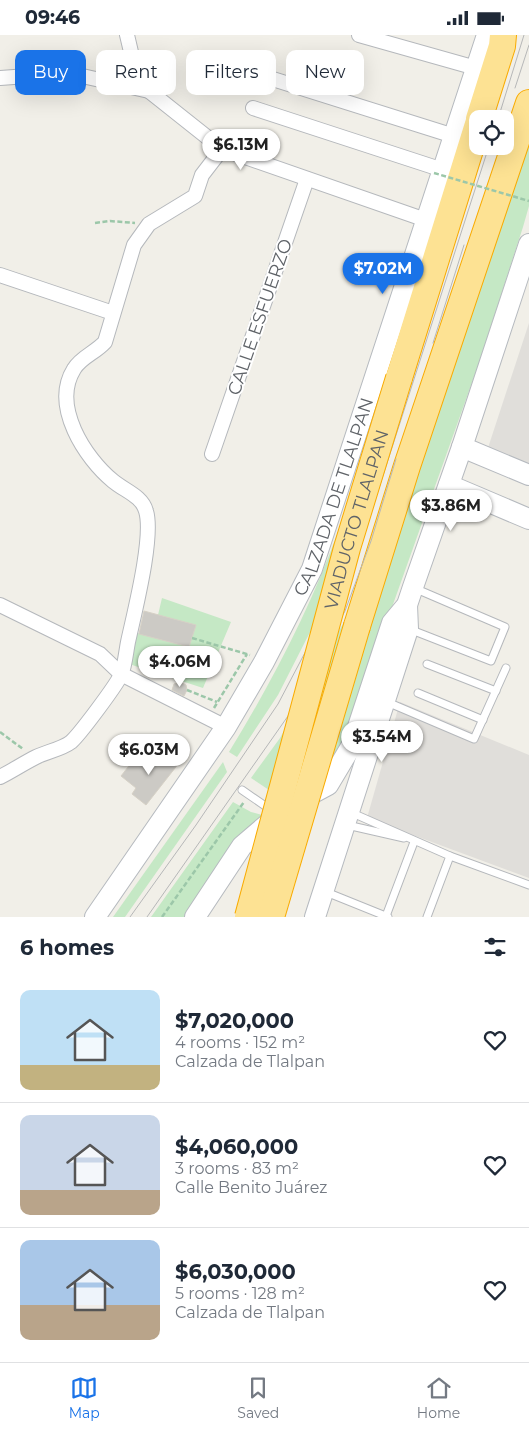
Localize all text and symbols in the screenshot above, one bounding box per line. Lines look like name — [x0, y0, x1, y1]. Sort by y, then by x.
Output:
text: 09:46 — [25, 6, 80, 29]
chip: Buy — [15, 50, 86, 95]
chip: Rent — [96, 50, 176, 95]
chip: Filters — [186, 50, 276, 95]
chip: New — [286, 50, 364, 95]
map controls — [469, 110, 514, 155]
button: locate — [469, 110, 514, 155]
pin: $6.13M — [200, 129, 282, 171]
text: $6.13M — [213, 135, 269, 154]
street label: CALLE ESFUERZO — [223, 236, 297, 398]
pin: $7.02M — [342, 253, 424, 295]
text: $7.02M — [354, 259, 412, 278]
street label: CALZADA DE TLALPAN — [289, 395, 378, 600]
street label: VIADUCTO TLALPAN — [320, 427, 394, 612]
pin: $3.86M — [410, 489, 492, 532]
text: $3.86M — [421, 496, 481, 515]
pin: $4.06M — [139, 645, 221, 688]
text: $4.06M — [149, 652, 211, 671]
pin: $3.54M — [341, 721, 423, 763]
text: $3.54M — [352, 727, 412, 746]
pin: $6.03M — [108, 733, 190, 776]
text: $6.03M — [119, 740, 179, 759]
icon: filters — [481, 933, 509, 961]
text: 6 homes — [20, 935, 114, 960]
text: $7,020,000 — [175, 1008, 294, 1033]
icon: home — [60, 1010, 120, 1070]
icon: heart — [481, 1026, 509, 1054]
text: 4 rooms · 152 m² — [175, 1033, 305, 1052]
text: Calzada de Tlalpan — [175, 1052, 325, 1071]
text: $4,060,000 — [175, 1134, 298, 1159]
icon: home — [60, 1135, 120, 1195]
icon: heart — [481, 1151, 509, 1179]
text: 3 rooms · 83 m² — [175, 1159, 299, 1178]
text: Calle Benito Juárez — [175, 1178, 327, 1197]
text: $6,030,000 — [175, 1259, 296, 1284]
icon: home — [60, 1260, 120, 1320]
icon: heart — [481, 1276, 509, 1304]
text: 5 rooms · 128 m² — [175, 1284, 305, 1303]
text: Calzada de Tlalpan — [175, 1303, 325, 1322]
tab: Map — [69, 1374, 100, 1422]
tab: Saved — [237, 1374, 279, 1422]
tab: Home — [417, 1374, 460, 1422]

